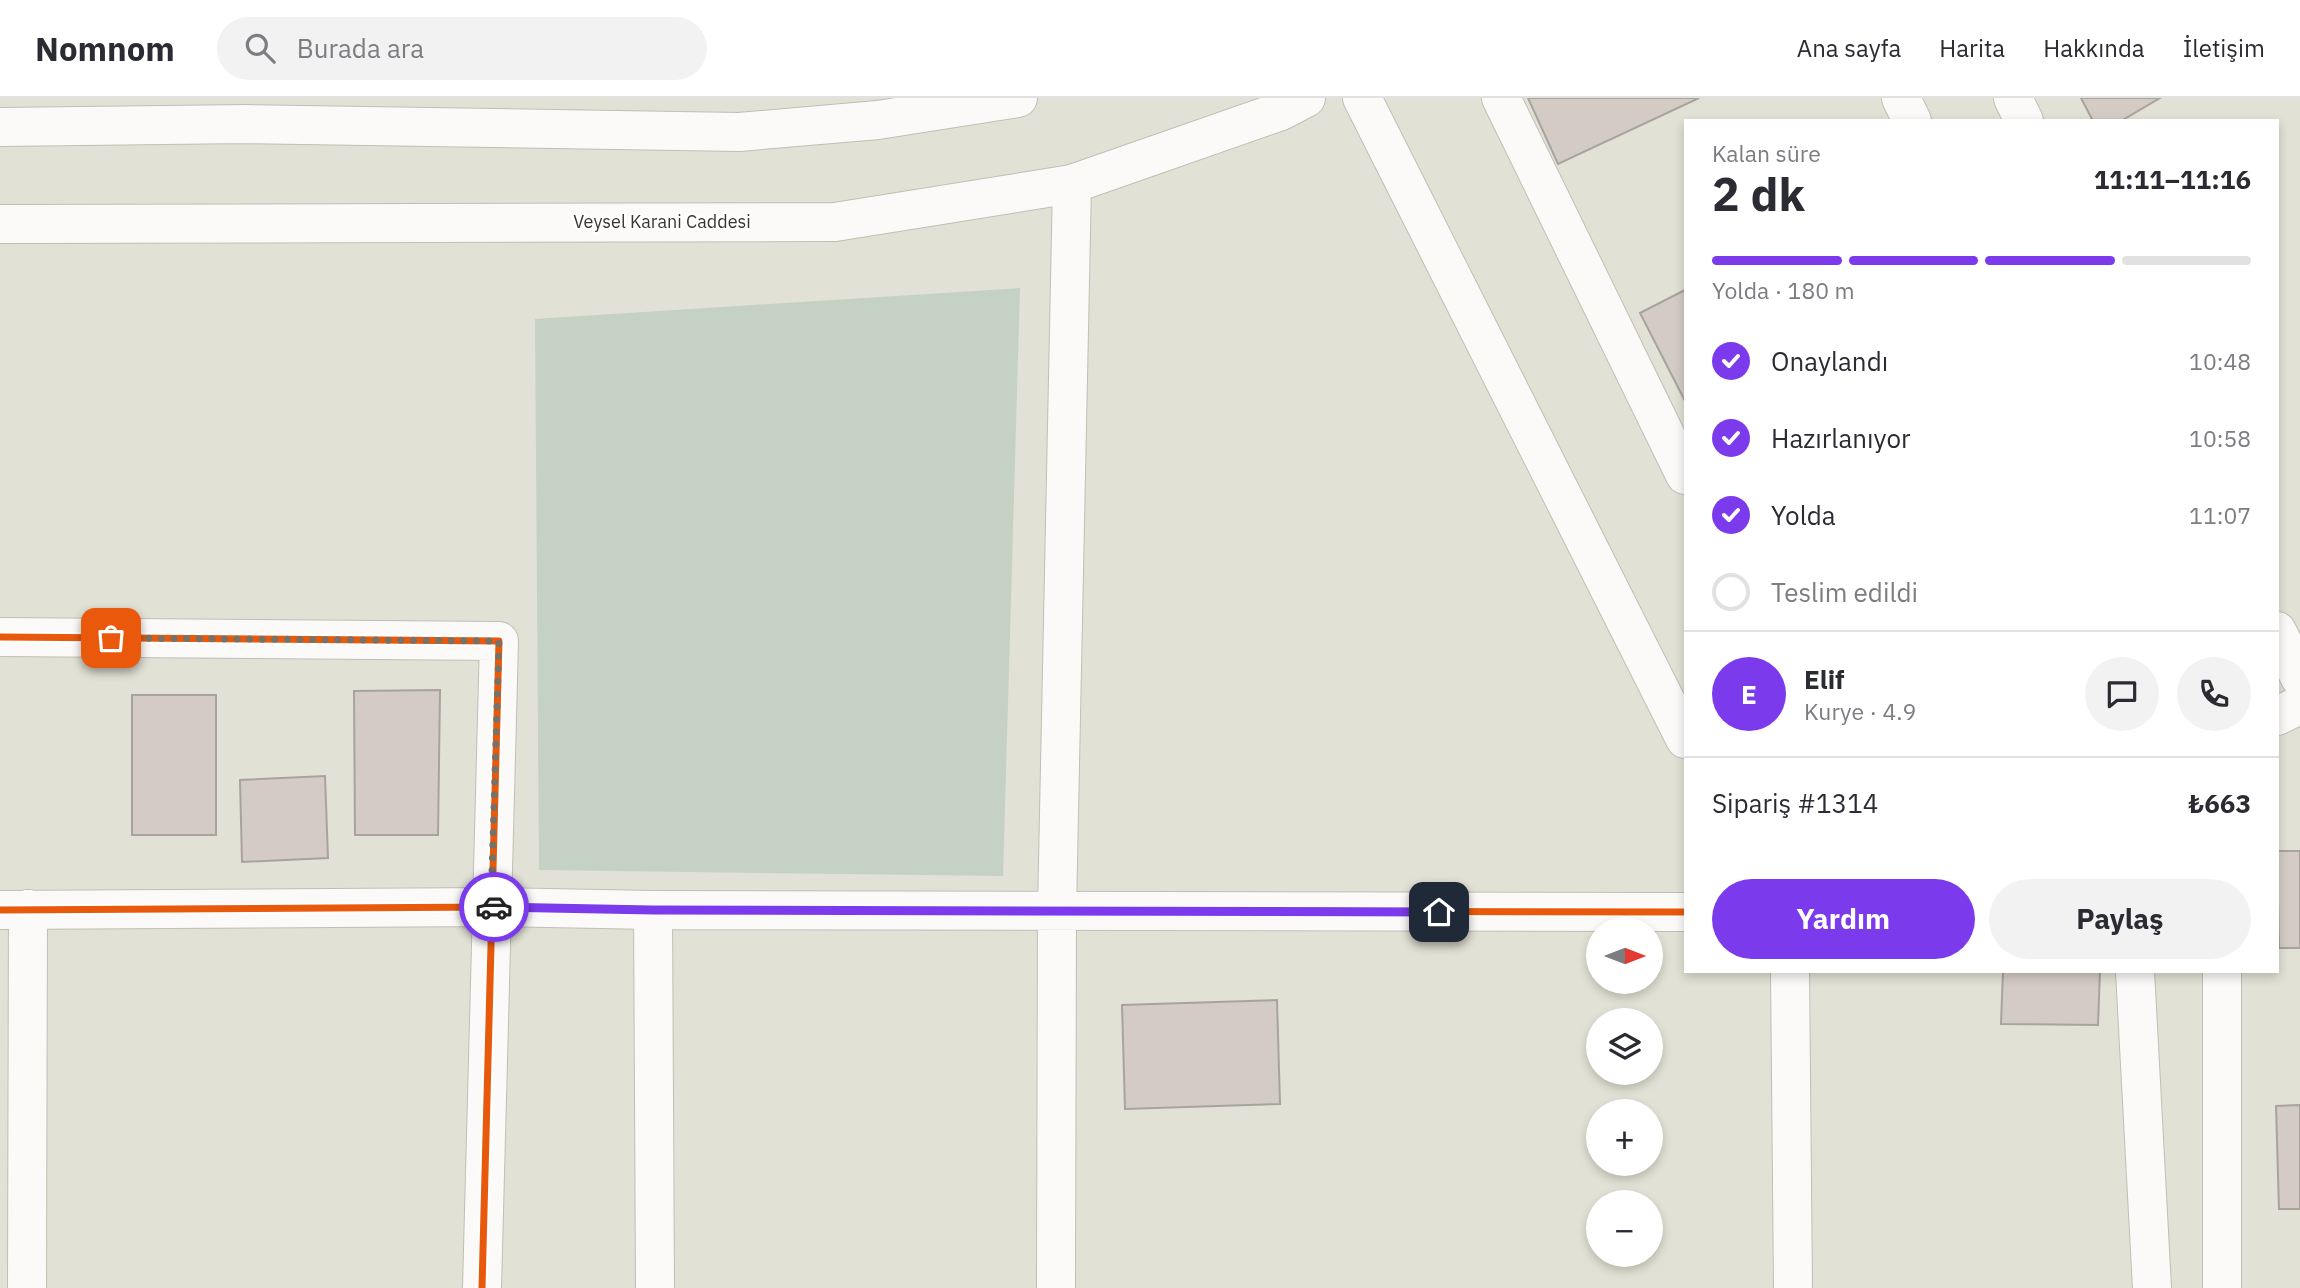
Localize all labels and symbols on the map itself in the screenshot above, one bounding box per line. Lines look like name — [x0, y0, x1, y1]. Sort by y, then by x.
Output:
street label: Veysel Karani Caddesi — [573, 210, 751, 233]
pin — [81, 608, 141, 668]
courier — [459, 872, 529, 942]
pin — [1409, 882, 1469, 942]
north arrow — [1586, 917, 1662, 994]

